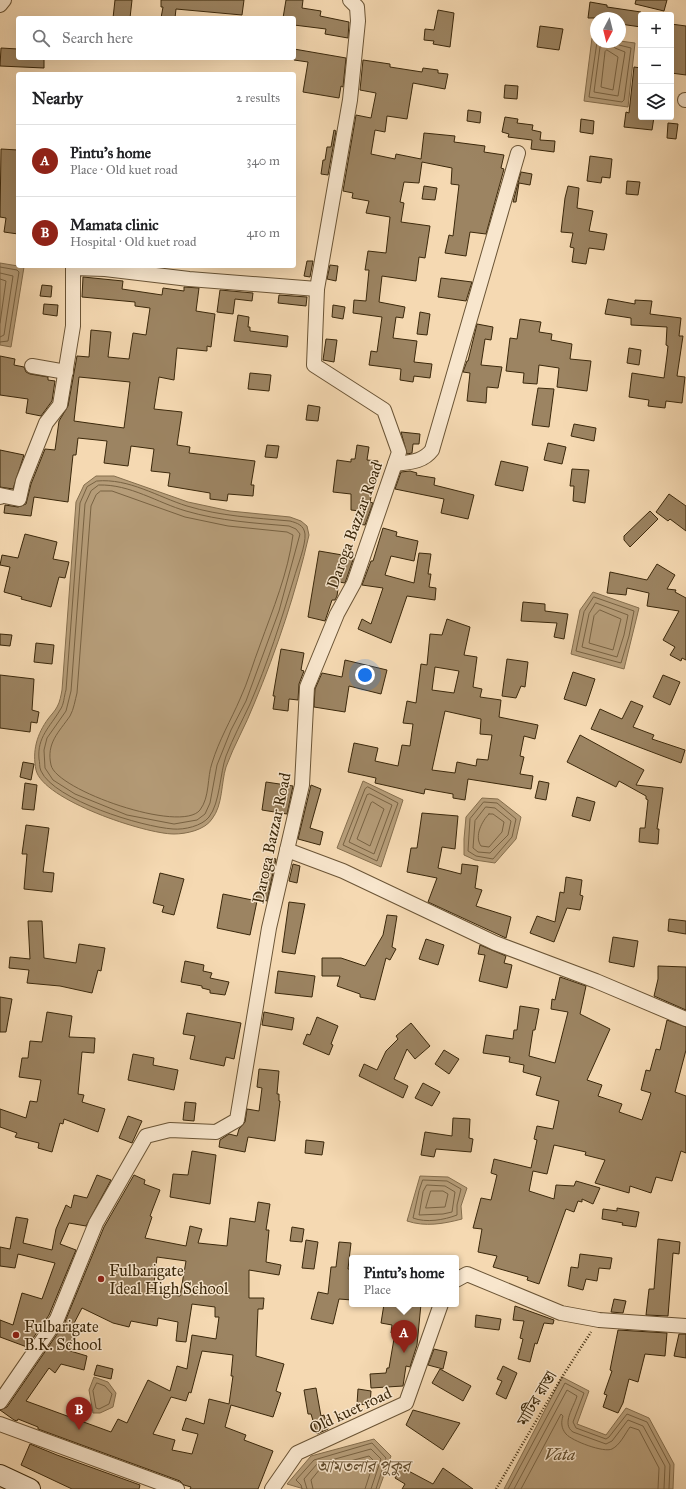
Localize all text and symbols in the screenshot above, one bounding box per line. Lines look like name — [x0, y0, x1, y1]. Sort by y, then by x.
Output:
north arrow — [590, 12, 626, 48]
map controls — [638, 12, 674, 120]
button: + — [638, 12, 674, 48]
search box — [16, 16, 296, 60]
icon: search — [30, 27, 52, 49]
text: Search here — [62, 29, 133, 47]
button: − — [638, 48, 674, 84]
button: layers — [638, 84, 674, 120]
text: Nearby — [32, 88, 83, 109]
text: 2 results — [236, 90, 280, 106]
text: Pintu's home — [70, 144, 151, 162]
text: A — [41, 153, 49, 169]
text: 340 m — [246, 153, 280, 169]
text: Place · Old kuet road — [70, 162, 178, 178]
text: Mamata clinic — [70, 216, 159, 234]
text: B — [41, 225, 49, 241]
text: 410 m — [246, 225, 280, 241]
text: Hospital · Old kuet road — [70, 234, 197, 250]
street label: Daroga Bazzar Road — [323, 459, 387, 592]
your location — [355, 665, 375, 685]
street label: Daroga Bazzar Road — [248, 771, 296, 906]
popup — [349, 1255, 459, 1307]
place label: Fulbarigate Ideal High School — [109, 1261, 229, 1299]
text: Pintu's home — [363, 1264, 445, 1282]
marker: Fulbarigate Ideal High School — [96, 1274, 106, 1284]
text: Place — [363, 1282, 391, 1298]
place label: Fulbarigate B.K. School — [24, 1317, 102, 1354]
pin: A — [391, 1320, 417, 1353]
marker: Fulbarigate B.K. School — [11, 1330, 21, 1340]
street label: মাটির রাস্তা — [512, 1367, 560, 1430]
street label: Old kuet road — [306, 1383, 394, 1438]
pin: B — [66, 1397, 92, 1430]
water label: Vata — [545, 1444, 575, 1465]
water label: আমতলার পুকুর — [316, 1456, 413, 1477]

